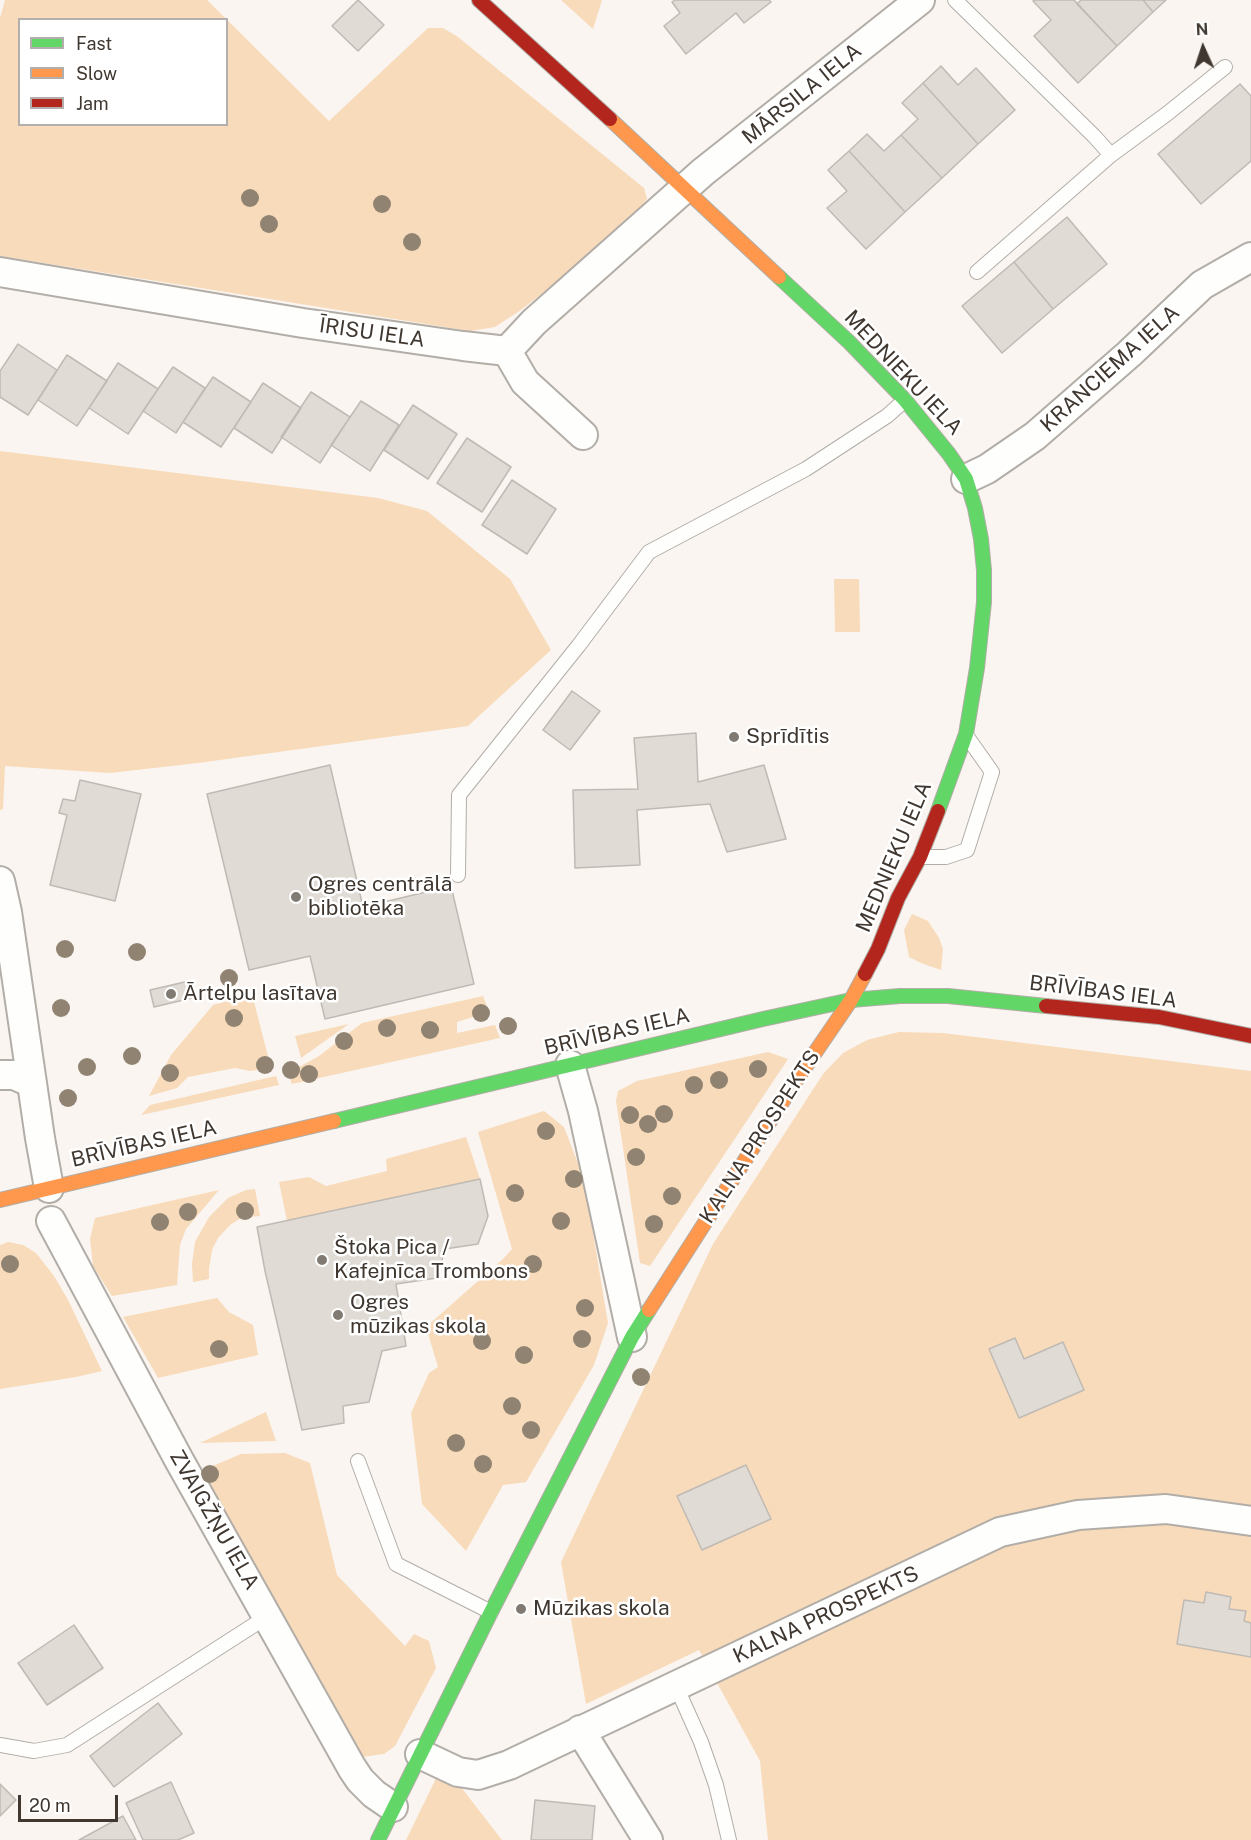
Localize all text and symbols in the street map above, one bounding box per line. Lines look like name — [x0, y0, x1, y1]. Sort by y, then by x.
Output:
legend — [18, 18, 228, 126]
north arrow — [1173, 18, 1233, 78]
text: N — [1195, 20, 1209, 39]
text: Fast — [76, 33, 112, 54]
street label: MĀRSILA IELA — [737, 38, 867, 150]
text: Slow — [76, 63, 117, 84]
text: Jam — [76, 93, 109, 114]
street label: KRANCIEMA IELA — [1035, 300, 1185, 438]
street label: MEDNIEKU IELA — [839, 305, 967, 441]
street label: ĪRISU IELA — [318, 313, 426, 353]
place label: Sprīdītis — [746, 724, 829, 750]
marker: Sprīdītis — [727, 730, 741, 744]
street label: MEDNIEKU IELA — [851, 778, 937, 936]
place label: Ogres centrālā bibliotēka — [308, 872, 452, 922]
marker: Ogres centrālā bibliotēka — [289, 890, 303, 904]
street label: BRĪVĪBAS IELA — [1028, 970, 1178, 1014]
place label: Ārtelpu lasītava — [183, 981, 337, 1007]
marker: Ārtelpu lasītava — [164, 987, 178, 1001]
street label: BRĪVĪBAS IELA — [542, 1003, 692, 1061]
street label: KALNA PROSPEKTS — [695, 1046, 825, 1228]
street label: BRĪVĪBAS IELA — [69, 1115, 219, 1173]
place label: Štoka Pica / Kafejnīca Trombons — [334, 1235, 528, 1285]
marker: Štoka Pica / Kafejnīca Trombons — [315, 1253, 329, 1267]
place label: Ogres mūzikas skola — [350, 1290, 486, 1340]
marker: Ogres mūzikas skola — [331, 1308, 345, 1322]
street label: ZVAIGŽŅU IELA — [164, 1446, 264, 1594]
street label: KALNA PROSPEKTS — [729, 1561, 923, 1669]
place label: Mūzikas skola — [533, 1596, 670, 1622]
marker: Mūzikas skola — [514, 1602, 528, 1616]
scale bar — [21, 1783, 122, 1821]
text: 20 m — [29, 1795, 71, 1816]

